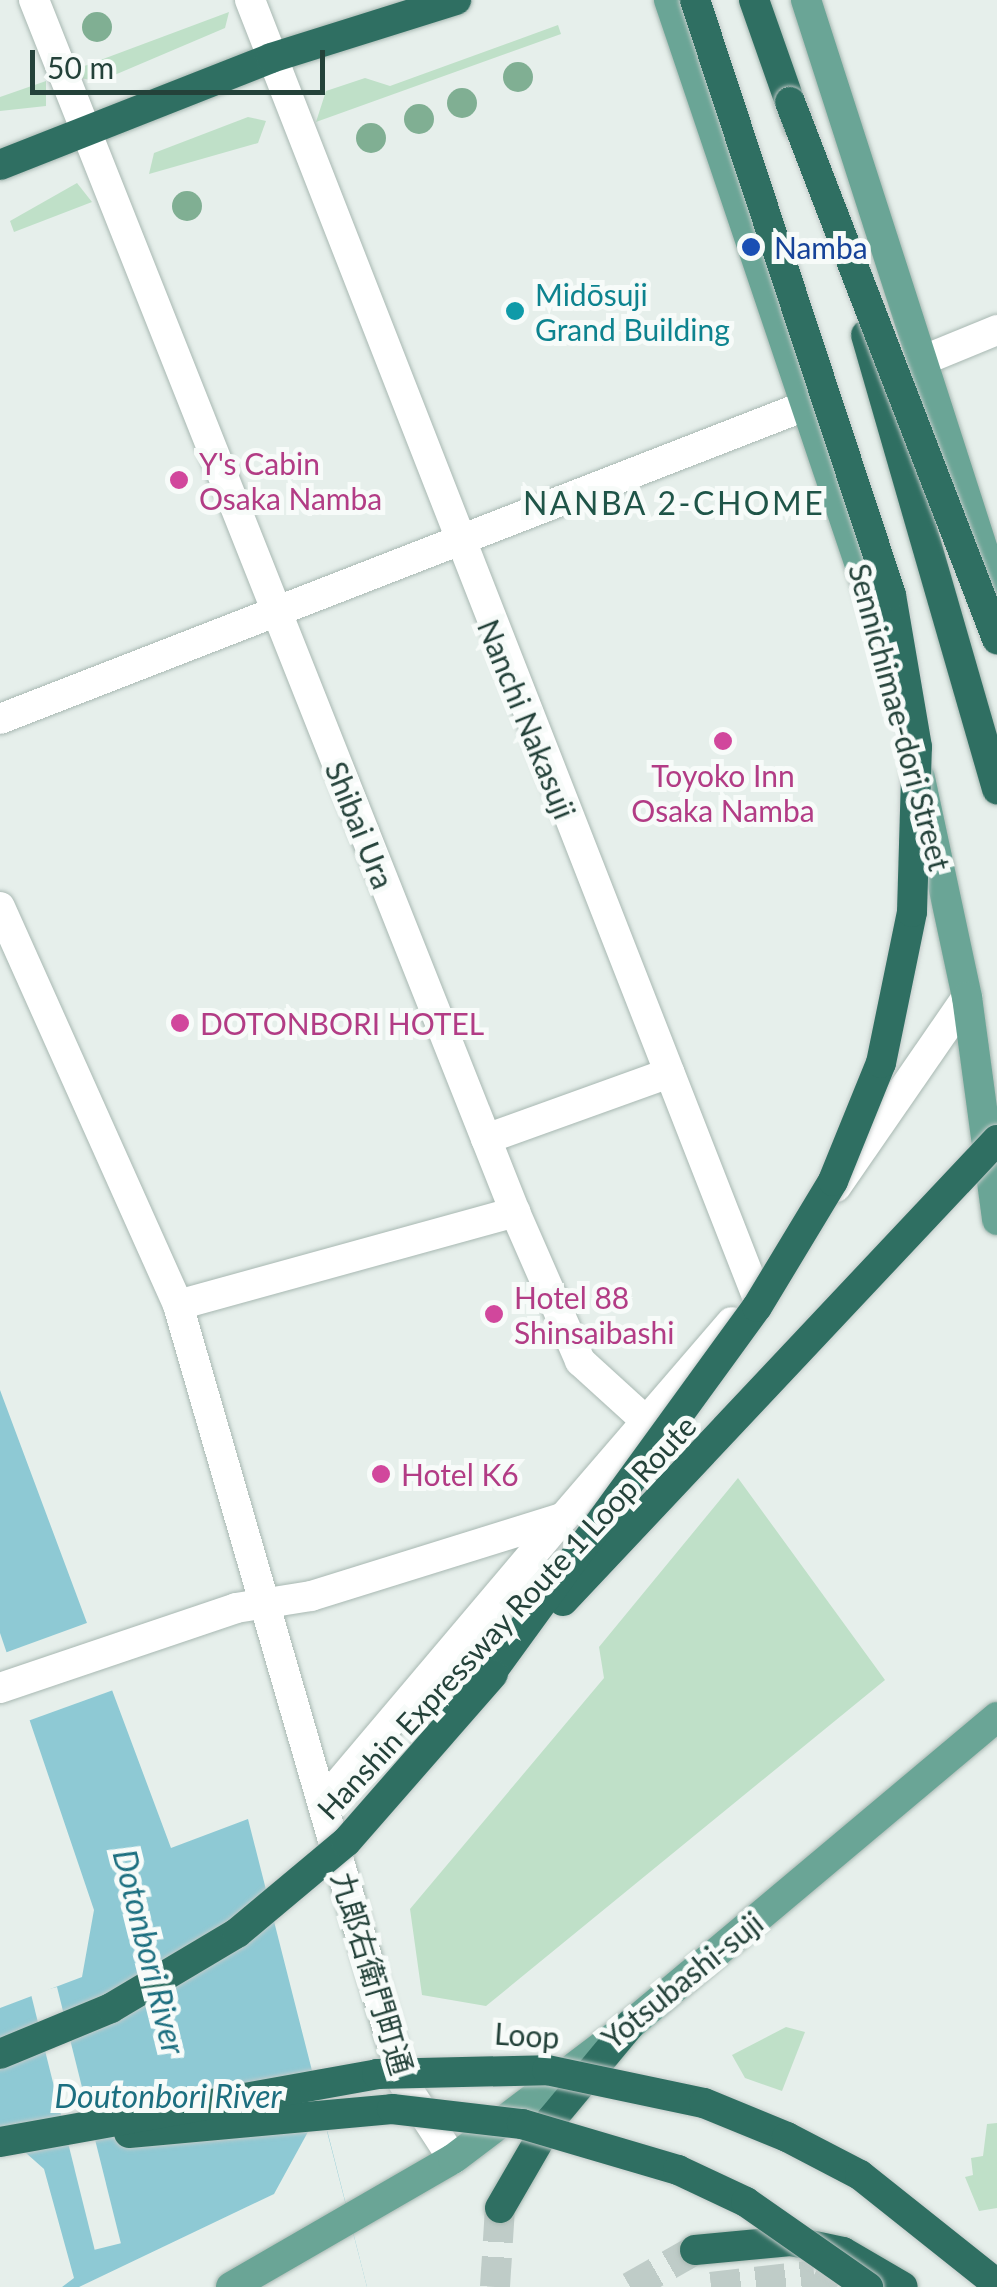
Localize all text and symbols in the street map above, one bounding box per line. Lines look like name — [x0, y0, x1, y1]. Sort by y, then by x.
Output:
scale bar — [35, 30, 330, 92]
text: 50 m — [47, 49, 114, 85]
place label: Namba — [774, 229, 868, 265]
marker: Namba — [738, 234, 764, 260]
place label: Midōsuji Grand Building — [535, 276, 730, 346]
marker: Midōsuji Grand Building — [504, 300, 526, 322]
place label: Y's Cabin Osaka Namba — [199, 445, 382, 516]
marker: Y's Cabin Osaka Namba — [168, 469, 190, 491]
district label: NANBA 2-CHOME — [522, 484, 826, 522]
street label: Sennichimae-dori Street — [842, 560, 958, 874]
street label: Nanchi Nakasuji — [471, 614, 583, 824]
marker: Toyoko Inn Osaka Namba — [712, 730, 734, 752]
street label: Shibai Ura — [318, 756, 402, 894]
place label: Toyoko Inn Osaka Namba — [631, 757, 815, 828]
place label: DOTONBORI HOTEL — [200, 1005, 484, 1041]
marker: DOTONBORI HOTEL — [169, 1012, 191, 1034]
place label: Hotel 88 Shinsaibashi — [514, 1279, 674, 1350]
marker: Hotel 88 Shinsaibashi — [483, 1303, 505, 1325]
street label: Hanshin Expressway Route 1 Loop Route — [309, 1407, 703, 1827]
place label: Hotel K6 — [401, 1456, 519, 1492]
marker: Hotel K6 — [370, 1463, 392, 1485]
water label: Dotonbori River — [105, 1846, 193, 2058]
street label: 九郎右衛門町通 — [325, 1867, 421, 2079]
street label: Yotsubashi-suji — [594, 1904, 770, 2056]
street label: Loop — [493, 2015, 561, 2055]
water label: Doutonbori River — [55, 2077, 281, 2115]

